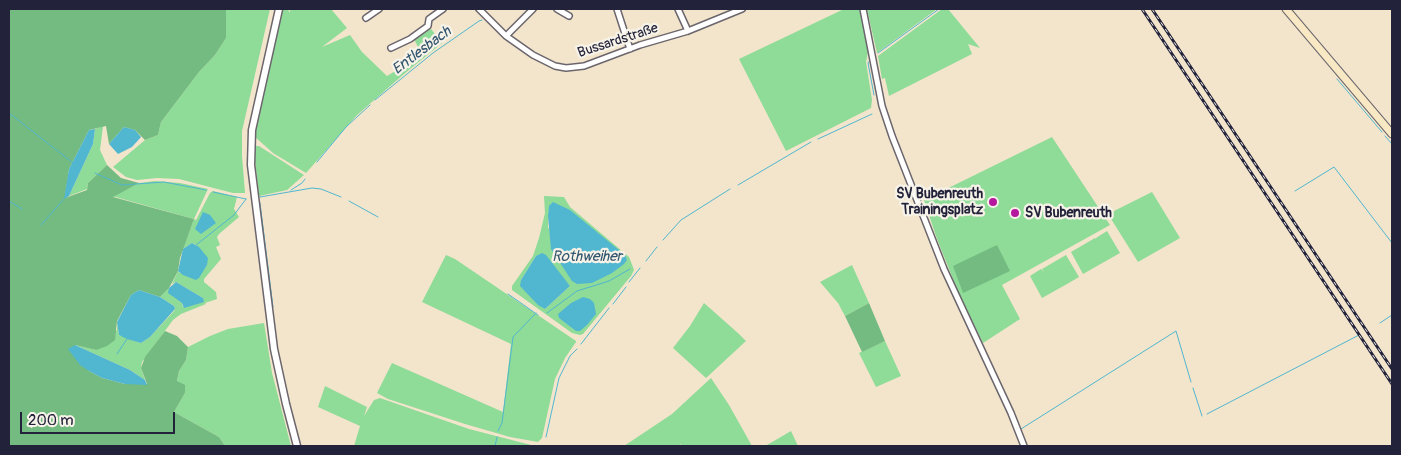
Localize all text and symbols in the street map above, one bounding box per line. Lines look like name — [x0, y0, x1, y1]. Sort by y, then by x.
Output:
street label: Bussardstraße — [576, 20, 660, 62]
water label: Entlesbach — [389, 23, 455, 79]
place label: SV Bubenreuth Trainingsplatz — [896, 186, 983, 218]
marker: SV Bubenreuth Trainingsplatz — [987, 196, 999, 208]
place label: SV Bubenreuth — [1025, 205, 1112, 221]
marker: SV Bubenreuth — [1009, 207, 1021, 219]
water label: Rothweiher — [552, 248, 622, 266]
scale bar — [22, 402, 178, 434]
text: 200 m — [28, 411, 73, 430]

